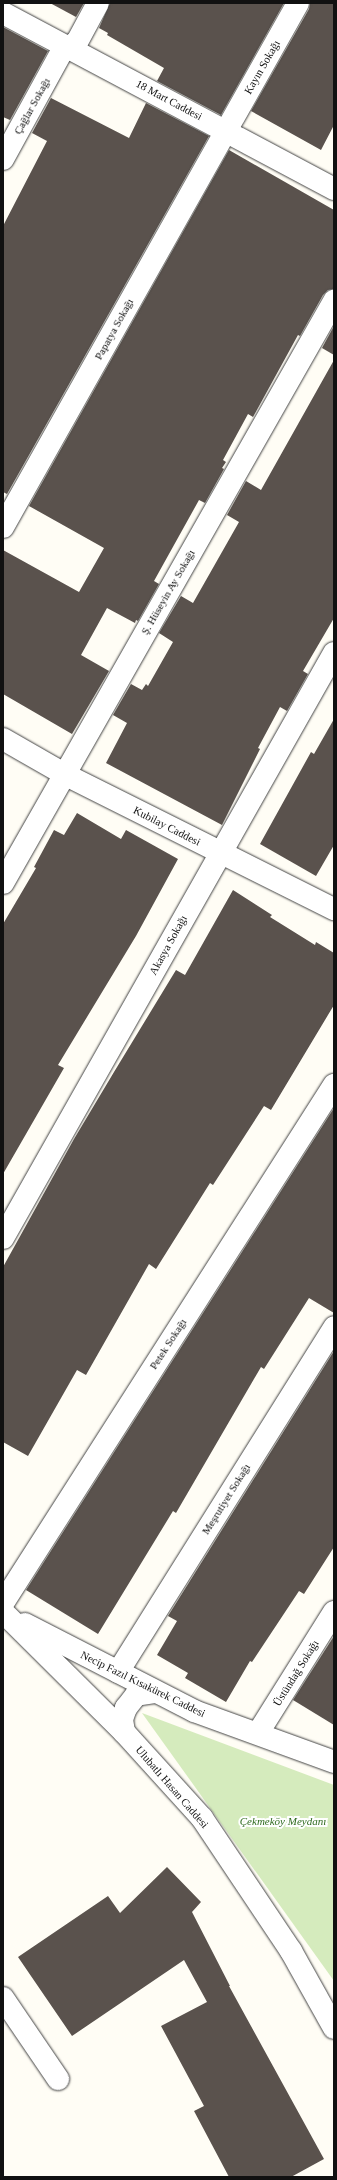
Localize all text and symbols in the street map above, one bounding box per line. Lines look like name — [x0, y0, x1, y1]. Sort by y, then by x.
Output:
street label: Kayın Sokağı — [241, 38, 283, 96]
street label: Çağlar Sokağı — [11, 75, 53, 137]
street label: 18 Mart Caddesi — [134, 77, 204, 123]
street label: Papatya Sokağı — [92, 296, 136, 362]
street label: Ş. Hüseyin Ay Sokağı — [138, 547, 198, 637]
street label: Kubilay Caddesi — [131, 803, 203, 849]
street label: Akasya Sokağı — [146, 913, 190, 977]
street label: Petek Sokağı — [147, 1316, 189, 1372]
street label: Meşrutiyet Sokağı — [199, 1461, 253, 1537]
street label: Üstündağ Sokağı — [270, 1638, 322, 1708]
street label: Necip Fazıl Kısakürek Caddesi — [78, 1648, 208, 1720]
street label: Ulubatlı Hasan Caddesi — [133, 1743, 211, 1831]
park label: Çekmeköy Meydanı — [240, 1814, 326, 1828]

